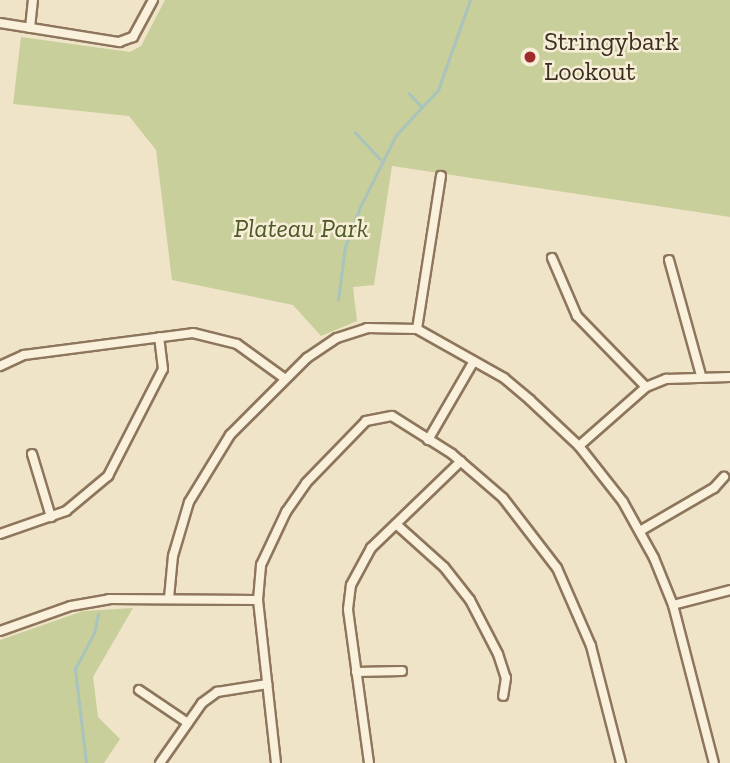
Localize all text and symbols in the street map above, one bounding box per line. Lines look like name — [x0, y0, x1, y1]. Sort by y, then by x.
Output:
place label: Stringybark Lookout — [544, 26, 679, 88]
marker: Stringybark Lookout — [522, 49, 538, 65]
park label: Plateau Park — [234, 213, 368, 245]

